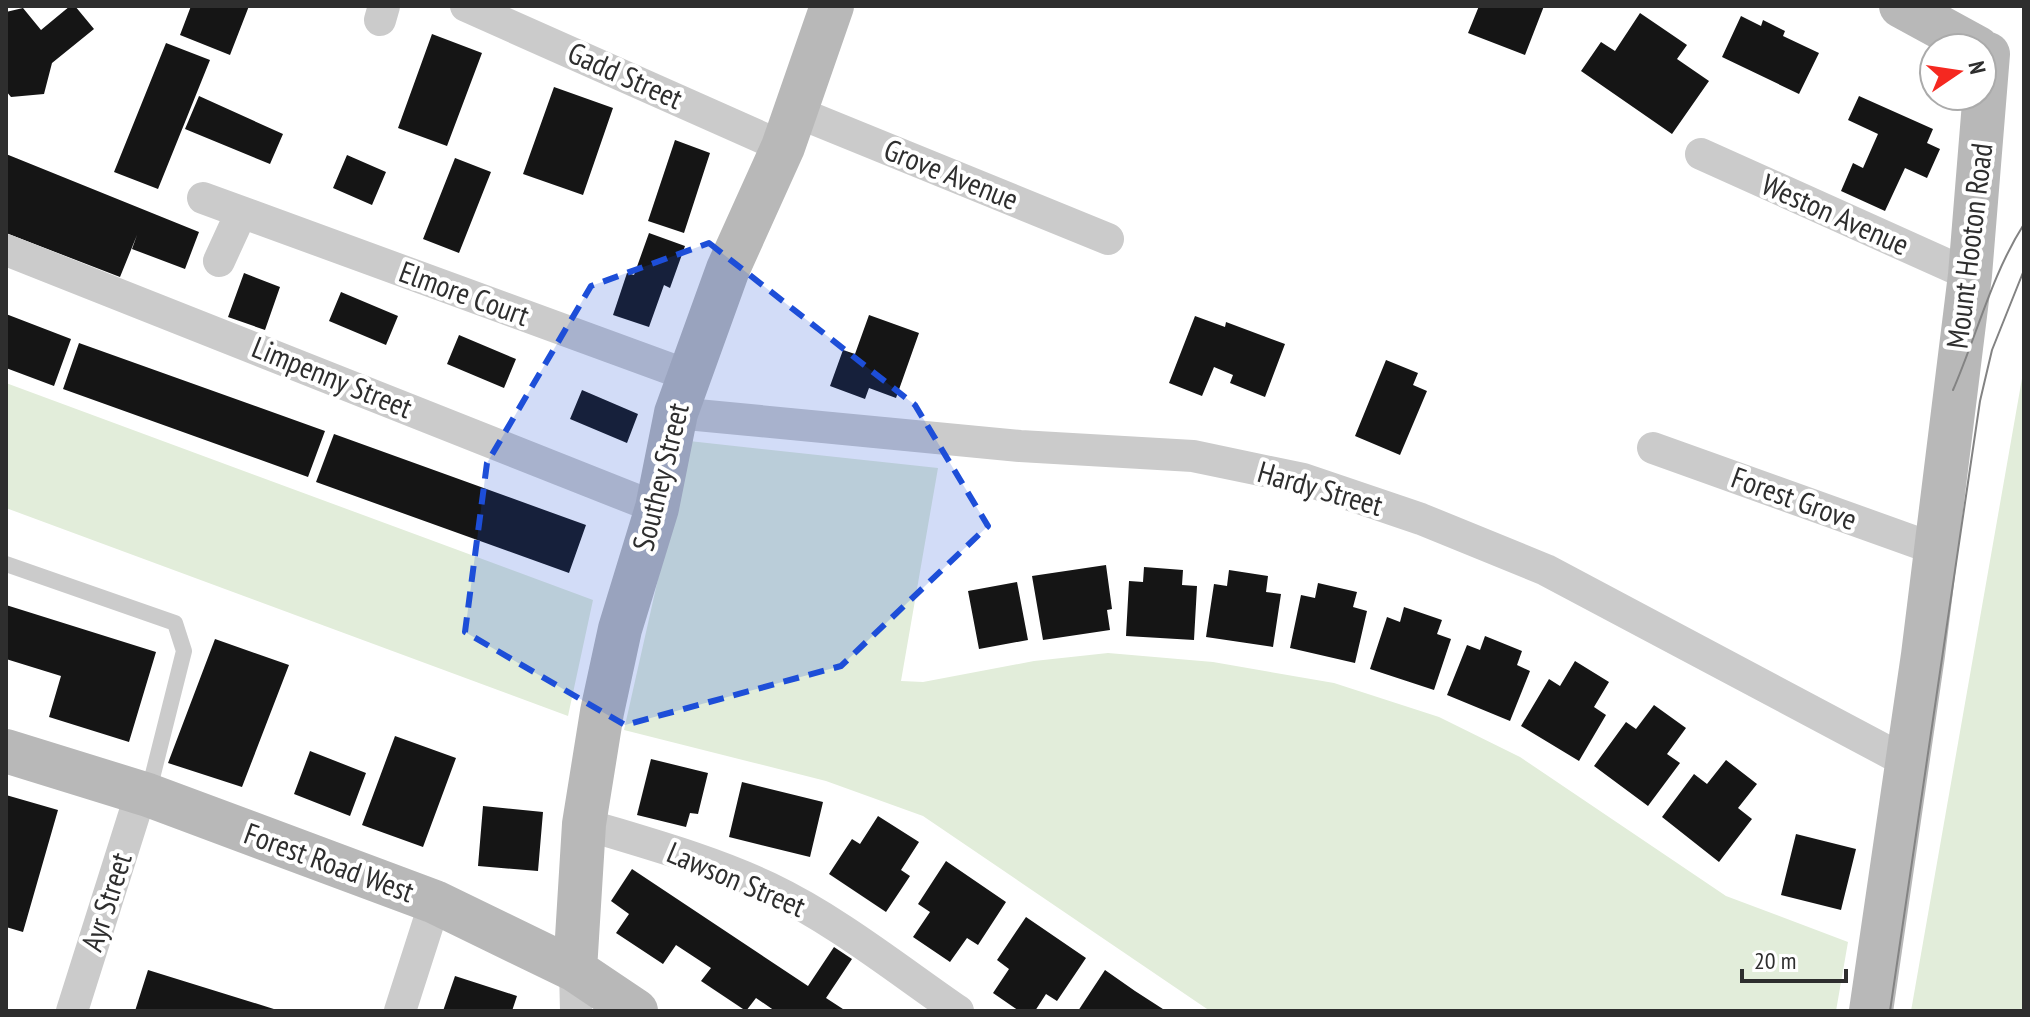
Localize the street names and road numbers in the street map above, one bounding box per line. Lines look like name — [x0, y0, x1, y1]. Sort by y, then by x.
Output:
street label: Gadd Street — [562, 32, 690, 117]
street label: Grove Avenue — [879, 129, 1024, 218]
street label: Mount Hooton Road — [1937, 141, 2000, 351]
street label: Weston Avenue — [1756, 164, 1915, 263]
street label: Elmore Court — [394, 251, 535, 334]
street label: Limpenny Street — [247, 327, 419, 427]
street label: Southey Street — [622, 398, 697, 555]
street label: Hardy Street — [1253, 451, 1388, 524]
street label: Forest Grove — [1727, 457, 1862, 538]
street label: Forest Road West — [239, 813, 420, 911]
street label: Lawson Street — [662, 832, 812, 925]
street label: Ayr Street — [71, 847, 140, 956]

